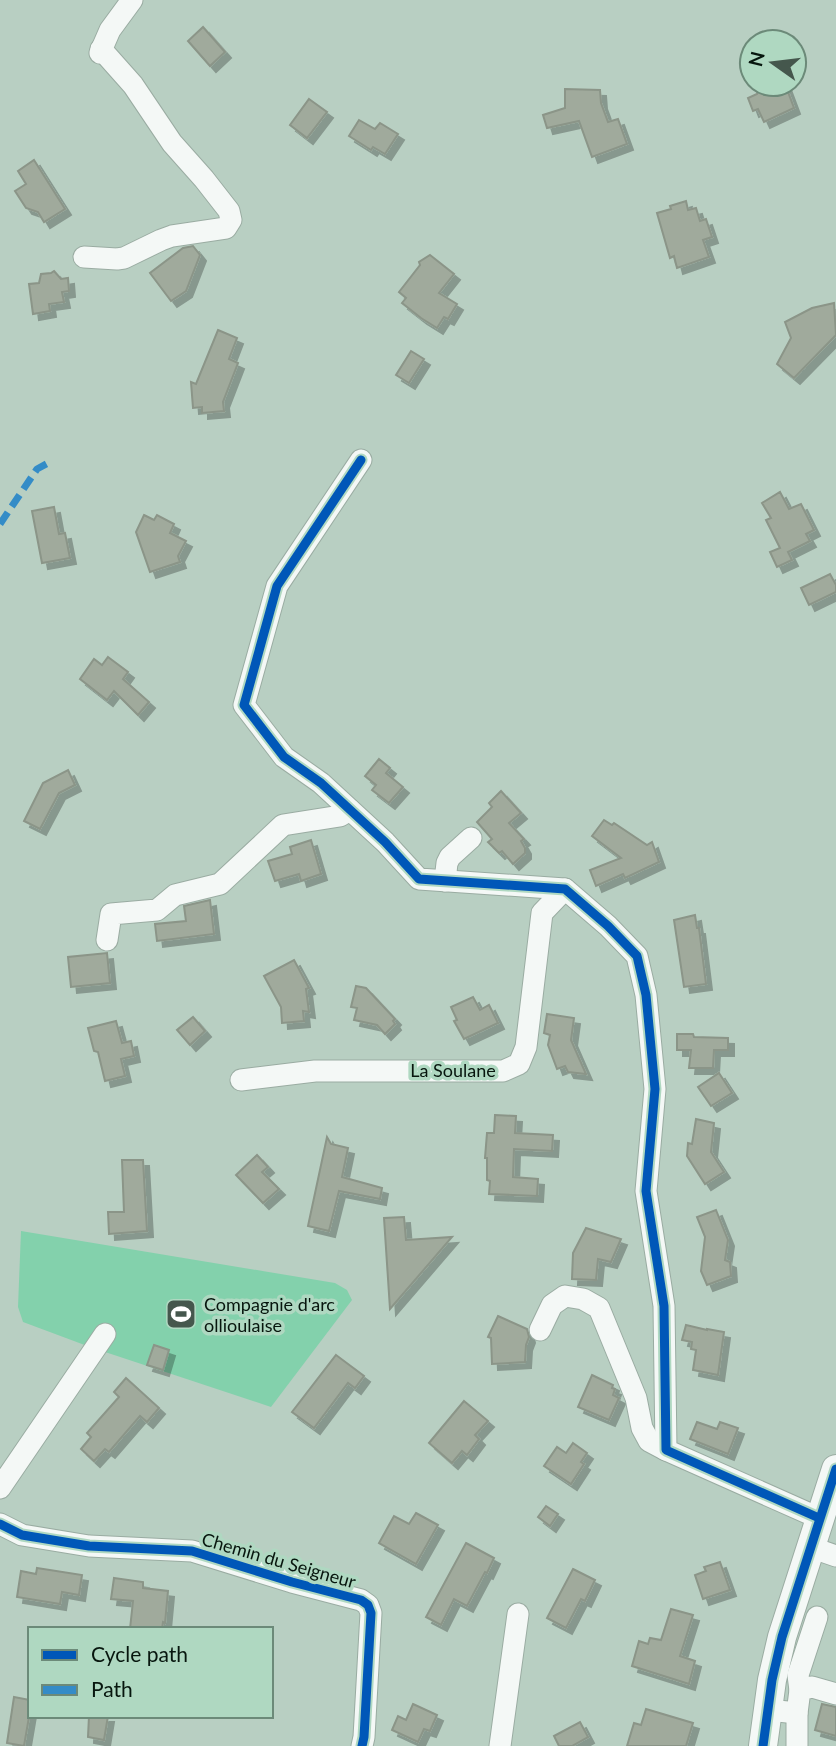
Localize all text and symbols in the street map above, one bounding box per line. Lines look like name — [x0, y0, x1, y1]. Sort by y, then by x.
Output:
north arrow — [738, 28, 808, 98]
text: N — [743, 49, 769, 69]
street label: La Soulane — [410, 1059, 496, 1081]
place label: Compagnie d'arc ollioulaise — [204, 1293, 335, 1336]
sports icon: Compagnie d'arc ollioulaise — [164, 1297, 198, 1331]
street label: Chemin du Seigneur — [199, 1527, 359, 1593]
legend — [28, 1627, 273, 1718]
text: Cycle path — [91, 1641, 188, 1666]
text: Path — [91, 1676, 133, 1701]

